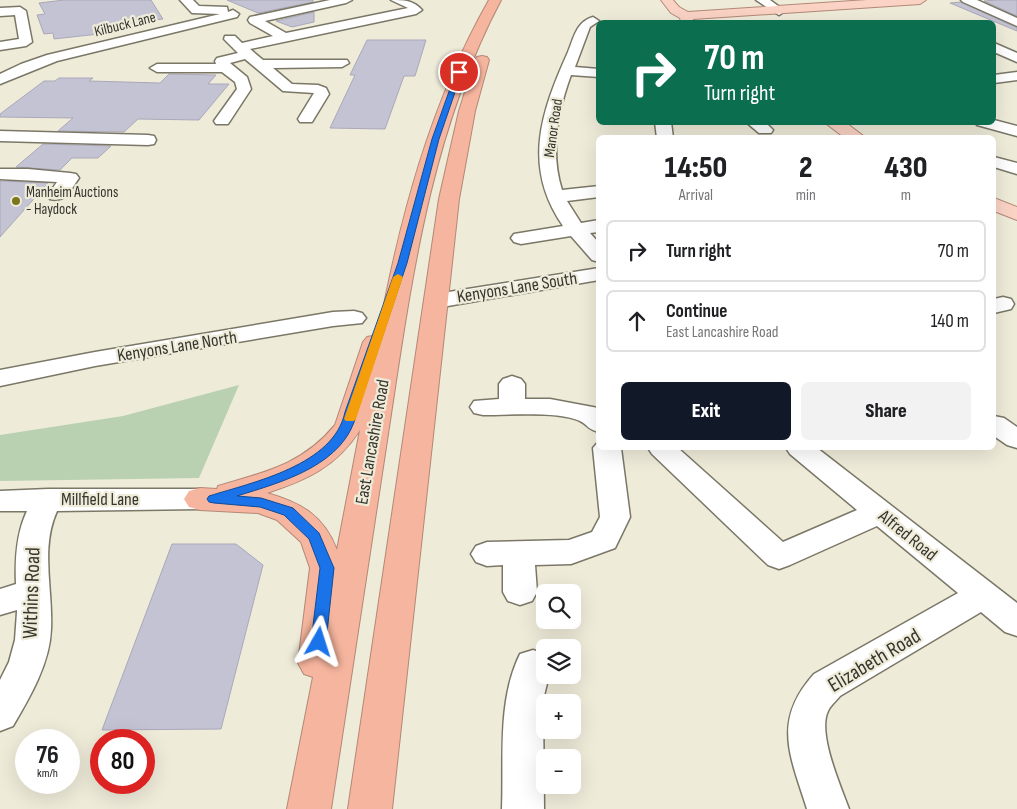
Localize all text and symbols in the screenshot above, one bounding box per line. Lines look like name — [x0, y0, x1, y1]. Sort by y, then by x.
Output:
street label: Kilbuck Lane — [92, 8, 158, 41]
text: 70 m — [704, 37, 764, 80]
icon: right — [621, 40, 686, 105]
pin — [438, 51, 480, 93]
icon: arrive — [445, 58, 473, 86]
text: Turn right — [704, 80, 775, 107]
street label: Manor Road — [540, 98, 567, 159]
text: 14:50 — [664, 150, 727, 186]
text: 2 — [799, 150, 813, 186]
text: 430 — [884, 150, 928, 186]
place label: Manheim Auctions - Haydock — [26, 183, 118, 219]
text: Arrival — [679, 186, 713, 205]
text: min — [796, 186, 816, 205]
text: m — [901, 186, 911, 205]
marker: Manheim Auctions - Haydock — [10, 195, 22, 207]
icon: right — [623, 237, 651, 265]
text: Turn right — [666, 240, 731, 263]
text: 70 m — [938, 240, 969, 263]
street label: Kenyons Lane South — [456, 268, 579, 307]
text: Continue — [666, 300, 727, 323]
icon: ahead — [623, 307, 651, 335]
text: 140 m — [931, 310, 969, 333]
text: East Lancashire Road — [666, 323, 779, 342]
street label: Kenyons Lane North — [116, 327, 238, 366]
street label: East Lancashire Road — [351, 378, 394, 506]
button: Exit — [621, 382, 791, 440]
button: Share — [801, 382, 971, 440]
street label: Millfield Lane — [61, 489, 139, 510]
street label: Alfred Road — [874, 505, 941, 565]
street label: Withins Road — [17, 547, 46, 639]
map controls — [536, 584, 581, 794]
button: search — [536, 584, 581, 629]
position arrow — [292, 615, 344, 667]
street label: Elizabeth Road — [824, 623, 925, 698]
button: layers — [536, 639, 581, 684]
button: + — [536, 694, 581, 739]
speed limit sign: 80 — [90, 729, 155, 794]
text: 76 — [36, 740, 59, 771]
button: − — [536, 749, 581, 794]
text: km/h — [37, 766, 58, 781]

